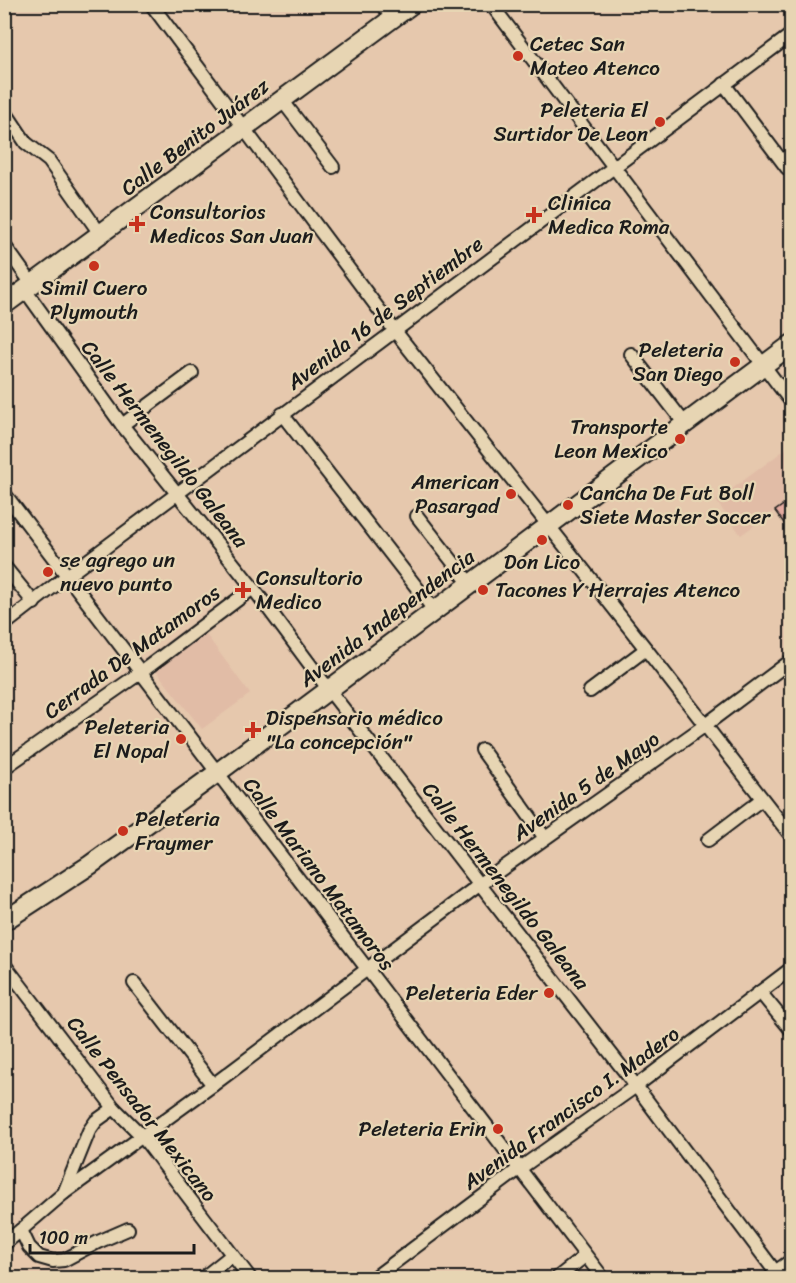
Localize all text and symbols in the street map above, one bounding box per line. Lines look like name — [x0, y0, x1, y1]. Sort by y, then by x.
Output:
place label: Cetec San Mateo Atenco — [530, 25, 660, 87]
marker: Cetec San Mateo Atenco — [511, 49, 525, 63]
street label: Calle Benito Juárez — [112, 68, 278, 206]
place label: Peleteria El Surtidor De Leon — [493, 91, 649, 153]
marker: Peleteria El Surtidor De Leon — [653, 115, 667, 129]
place label: Clinica Medica Roma — [548, 184, 670, 246]
place label: Consultorios Medicos San Juan — [150, 193, 313, 255]
marker: Clinica Medica Roma — [525, 206, 543, 224]
marker: Consultorios Medicos San Juan — [128, 215, 146, 233]
street label: Avenida 16 de Septiembre — [277, 226, 492, 401]
marker: Simil Cuero Plymouth — [87, 259, 101, 273]
place label: Simil Cuero Plymouth — [41, 269, 148, 331]
street label: Calle Hermenegildo Galeana — [71, 331, 259, 557]
place label: Peleteria San Diego — [633, 331, 723, 393]
marker: Peleteria San Diego — [728, 355, 742, 369]
place label: Transporte Leon Mexico — [554, 408, 668, 470]
marker: Transporte Leon Mexico — [673, 432, 687, 446]
place label: American Pasargad — [411, 463, 501, 525]
place label: Cancha De Fut Boll Siete Master Soccer — [580, 474, 771, 536]
marker: American Pasargad — [504, 487, 518, 501]
marker: Cancha De Fut Boll Siete Master Soccer — [561, 498, 575, 512]
marker: Don Lico — [535, 533, 549, 547]
street label: Avenida Independencia — [290, 539, 484, 698]
place label: se agrego un nuevo punto — [59, 541, 175, 603]
place label: Don Lico — [504, 543, 580, 581]
place label: Consultorio Medico — [256, 559, 363, 621]
marker: se agrego un nuevo punto — [41, 565, 55, 579]
place label: Tacones Y Herrajes Atenco — [495, 571, 741, 609]
street label: Cerrada De Matamoros — [35, 574, 229, 730]
marker: Consultorio Medico — [234, 581, 252, 599]
marker: Tacones Y Herrajes Atenco — [476, 583, 490, 597]
place label: Dispensario médico "La concepción" — [266, 699, 443, 761]
place label: Peleteria El Nopal — [84, 708, 170, 770]
marker: Dispensario médico "La concepción" — [244, 721, 262, 739]
street label: Avenida 5 de Mayo — [503, 721, 668, 852]
marker: Peleteria El Nopal — [174, 732, 188, 746]
street label: Calle Mariano Matamoros — [233, 769, 405, 980]
street label: Calle Hermenegildo Galeana — [412, 773, 600, 999]
place label: Peleteria Fraymer — [135, 800, 220, 862]
marker: Peleteria Fraymer — [116, 824, 130, 838]
place label: Peleteria Eder — [406, 974, 538, 1012]
marker: Peleteria Eder — [542, 986, 556, 1000]
street label: Calle Pensador Mexicano — [57, 1007, 227, 1211]
street label: Avenida Francisco I. Madero — [453, 1016, 688, 1201]
place label: Peleteria Erin — [359, 1110, 486, 1148]
marker: Peleteria Erin — [491, 1122, 505, 1136]
scale bar — [30, 1217, 194, 1255]
text: 100 m — [39, 1222, 88, 1254]

